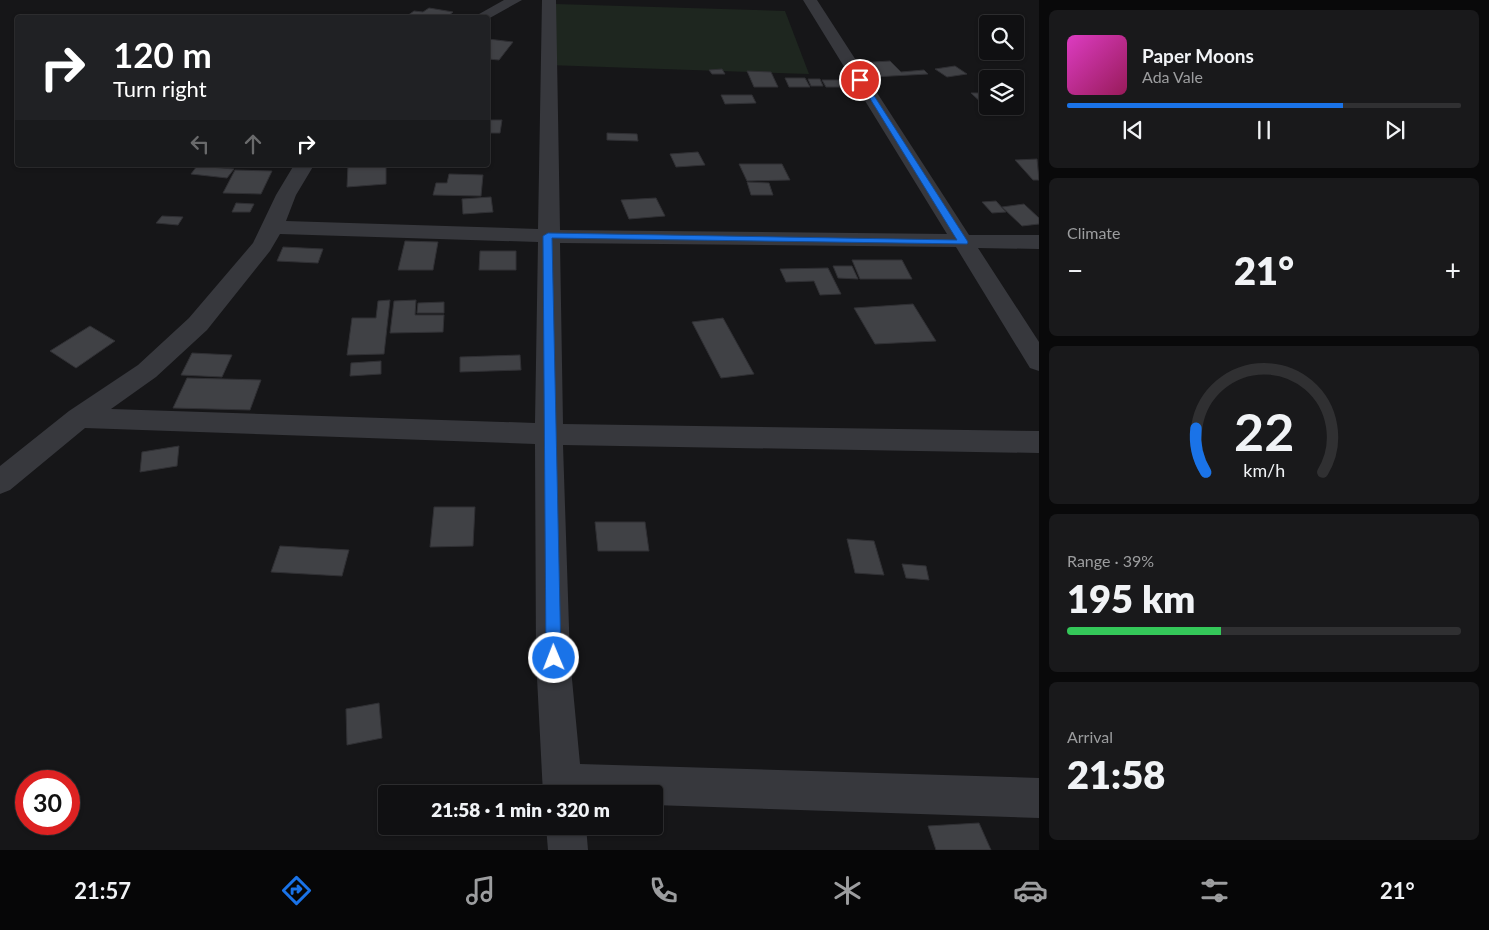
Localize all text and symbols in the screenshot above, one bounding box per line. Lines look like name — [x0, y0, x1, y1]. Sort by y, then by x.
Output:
map controls — [979, 15, 1024, 115]
button: search — [979, 15, 1024, 60]
text: 120 m — [113, 33, 212, 75]
icon: right — [30, 35, 95, 100]
text: Paper Moons — [1142, 44, 1254, 67]
pin — [839, 59, 881, 101]
icon: arrive — [846, 66, 874, 94]
text: Ada Vale — [1142, 67, 1203, 86]
button: layers — [979, 70, 1024, 115]
text: Turn right — [113, 75, 207, 102]
icon: previous — [1119, 116, 1147, 144]
icon: pause — [1250, 116, 1278, 144]
icon: next — [1381, 116, 1409, 144]
icon: left — [186, 130, 214, 158]
icon: ahead — [239, 130, 267, 158]
icon: right — [292, 130, 320, 158]
text: Climate — [1067, 223, 1120, 242]
text: 21° — [1234, 247, 1294, 293]
text: − — [1067, 253, 1083, 287]
text: + — [1445, 253, 1461, 287]
text: 22 — [1234, 400, 1294, 462]
text: km/h — [1243, 459, 1285, 481]
text: Range · 39% — [1067, 551, 1154, 570]
text: 195 km — [1067, 575, 1195, 621]
position arrow — [527, 631, 579, 683]
text: Arrival — [1067, 727, 1113, 746]
text: 21:58 — [1067, 751, 1165, 797]
speed limit sign: 30 — [15, 770, 80, 835]
text: 21:58 · 1 min · 320 m — [431, 798, 610, 821]
icon: directions — [279, 873, 314, 908]
icon: music — [463, 873, 498, 908]
icon: phone — [646, 873, 681, 908]
icon: climate — [830, 873, 865, 908]
icon: car — [1013, 873, 1048, 908]
icon: filters — [1197, 873, 1232, 908]
text: 21:57 — [74, 877, 131, 904]
text: 21° — [1380, 877, 1415, 904]

